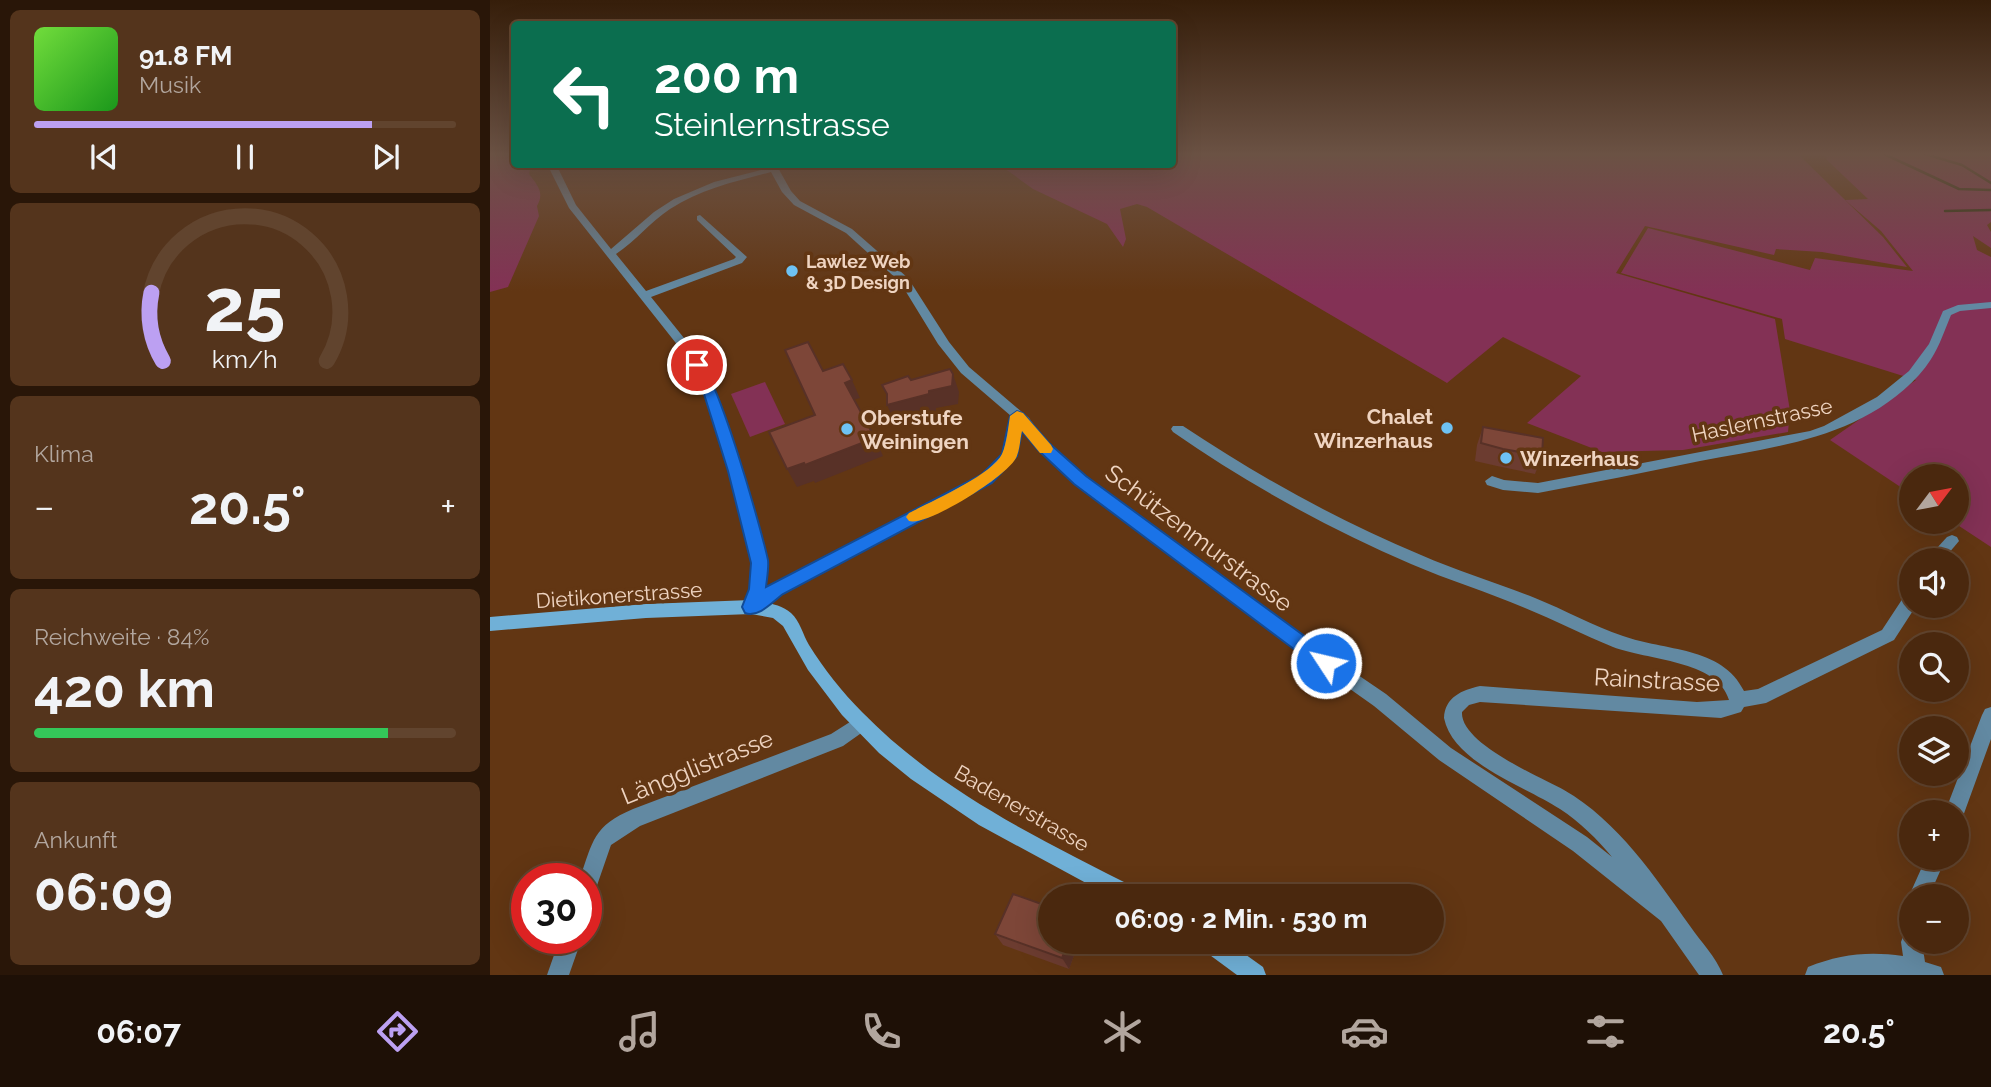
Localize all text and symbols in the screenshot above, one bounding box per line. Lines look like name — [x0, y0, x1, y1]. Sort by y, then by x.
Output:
text: 91.8 FM — [139, 41, 232, 71]
text: 200 m — [654, 47, 799, 104]
icon: left — [539, 49, 630, 140]
text: Musik — [139, 71, 201, 98]
text: Steinlernstrasse — [654, 106, 890, 143]
icon: previous — [85, 138, 123, 176]
icon: pause — [226, 138, 264, 176]
icon: next — [367, 138, 405, 176]
place label: Lawlez Web & 3D Design — [806, 251, 910, 293]
text: 25 — [204, 263, 286, 348]
marker: Lawlez Web & 3D Design — [784, 263, 800, 279]
pin — [667, 335, 727, 395]
text: km/h — [212, 343, 278, 373]
icon: arrive — [678, 346, 716, 384]
street label: Haslernstrasse — [1689, 393, 1835, 447]
place label: Chalet Winzerhaus — [1314, 404, 1433, 453]
place label: Oberstufe Weiningen — [861, 405, 969, 454]
marker: Chalet Winzerhaus — [1439, 420, 1455, 436]
marker: Oberstufe Weiningen — [839, 421, 855, 437]
text: Klima — [34, 440, 94, 467]
place label: Winzerhaus — [1520, 446, 1639, 471]
marker: Winzerhaus — [1498, 450, 1514, 466]
street label: Schützenmurstrasse — [1100, 458, 1298, 618]
north arrow — [1899, 464, 1969, 534]
map controls — [1899, 464, 1969, 954]
text: 20.5° — [189, 475, 306, 536]
text: − — [34, 484, 54, 529]
text: + — [440, 484, 456, 529]
button: sound — [1899, 548, 1969, 618]
street label: Dietikonerstrasse — [535, 577, 703, 613]
text: Reichweite · 84% — [34, 623, 209, 650]
position arrow — [1289, 626, 1363, 700]
button: search — [1899, 632, 1969, 702]
text: 420 km — [34, 658, 215, 719]
street label: Rainstrasse — [1593, 662, 1721, 698]
button: layers — [1899, 716, 1969, 786]
street label: Längglistrasse — [617, 723, 777, 811]
street label: Badenerstrasse — [950, 759, 1094, 857]
button: + — [1899, 800, 1969, 870]
text: Ankunft — [34, 826, 117, 853]
text: 06:09 — [34, 861, 173, 922]
speed limit sign: 30 — [511, 863, 602, 954]
button: − — [1899, 884, 1969, 954]
text: 06:09 · 2 Min. · 530 m — [1114, 904, 1368, 934]
icon: directions — [373, 1007, 422, 1056]
icon: music — [615, 1007, 664, 1056]
icon: phone — [857, 1007, 906, 1056]
icon: climate — [1098, 1007, 1147, 1056]
icon: car — [1340, 1007, 1389, 1056]
icon: filters — [1581, 1007, 1630, 1056]
text: 06:07 — [96, 1013, 181, 1050]
text: 20.5° — [1823, 1013, 1895, 1050]

